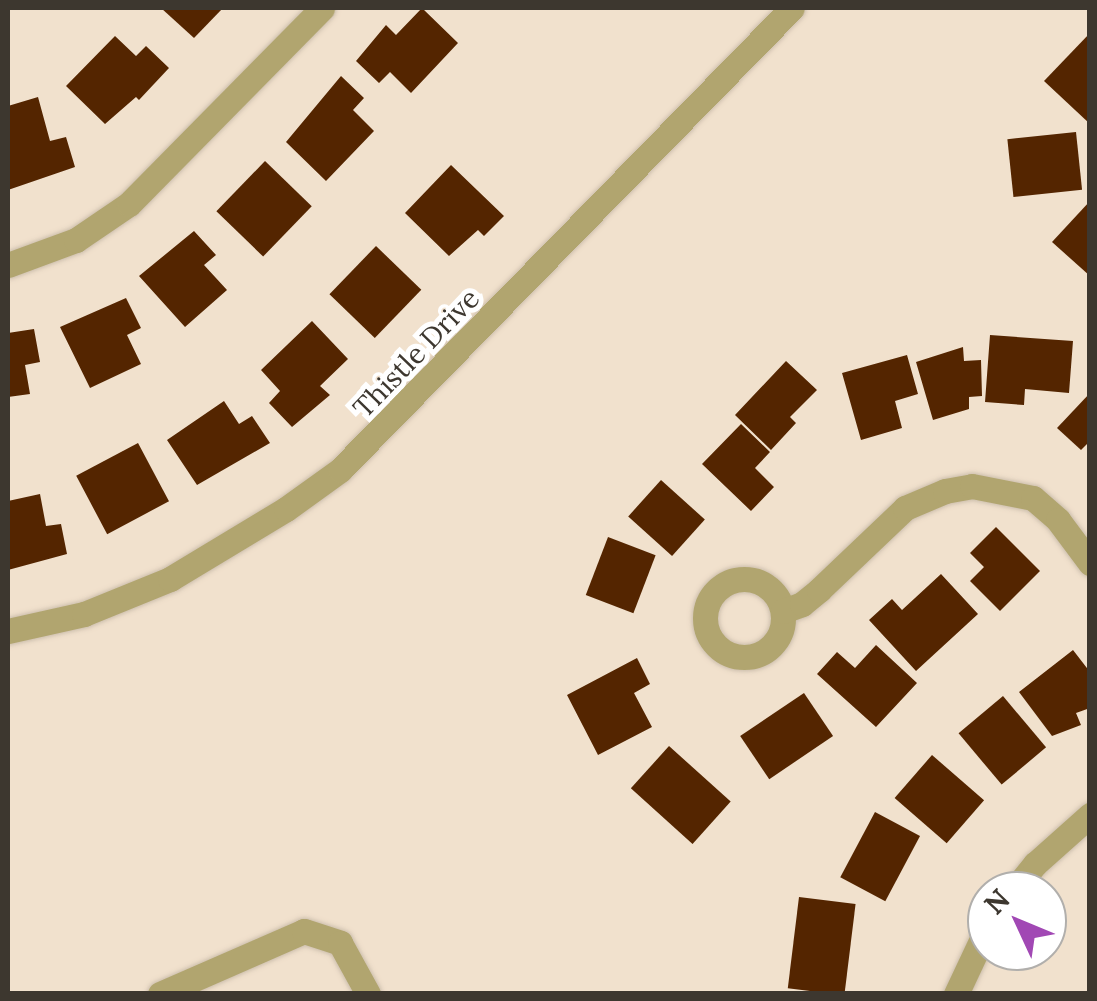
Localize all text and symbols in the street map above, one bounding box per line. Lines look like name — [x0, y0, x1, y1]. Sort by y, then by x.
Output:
street label: Thistle Drive — [346, 281, 486, 425]
north arrow — [967, 871, 1067, 971]
text: N — [976, 881, 1017, 922]

